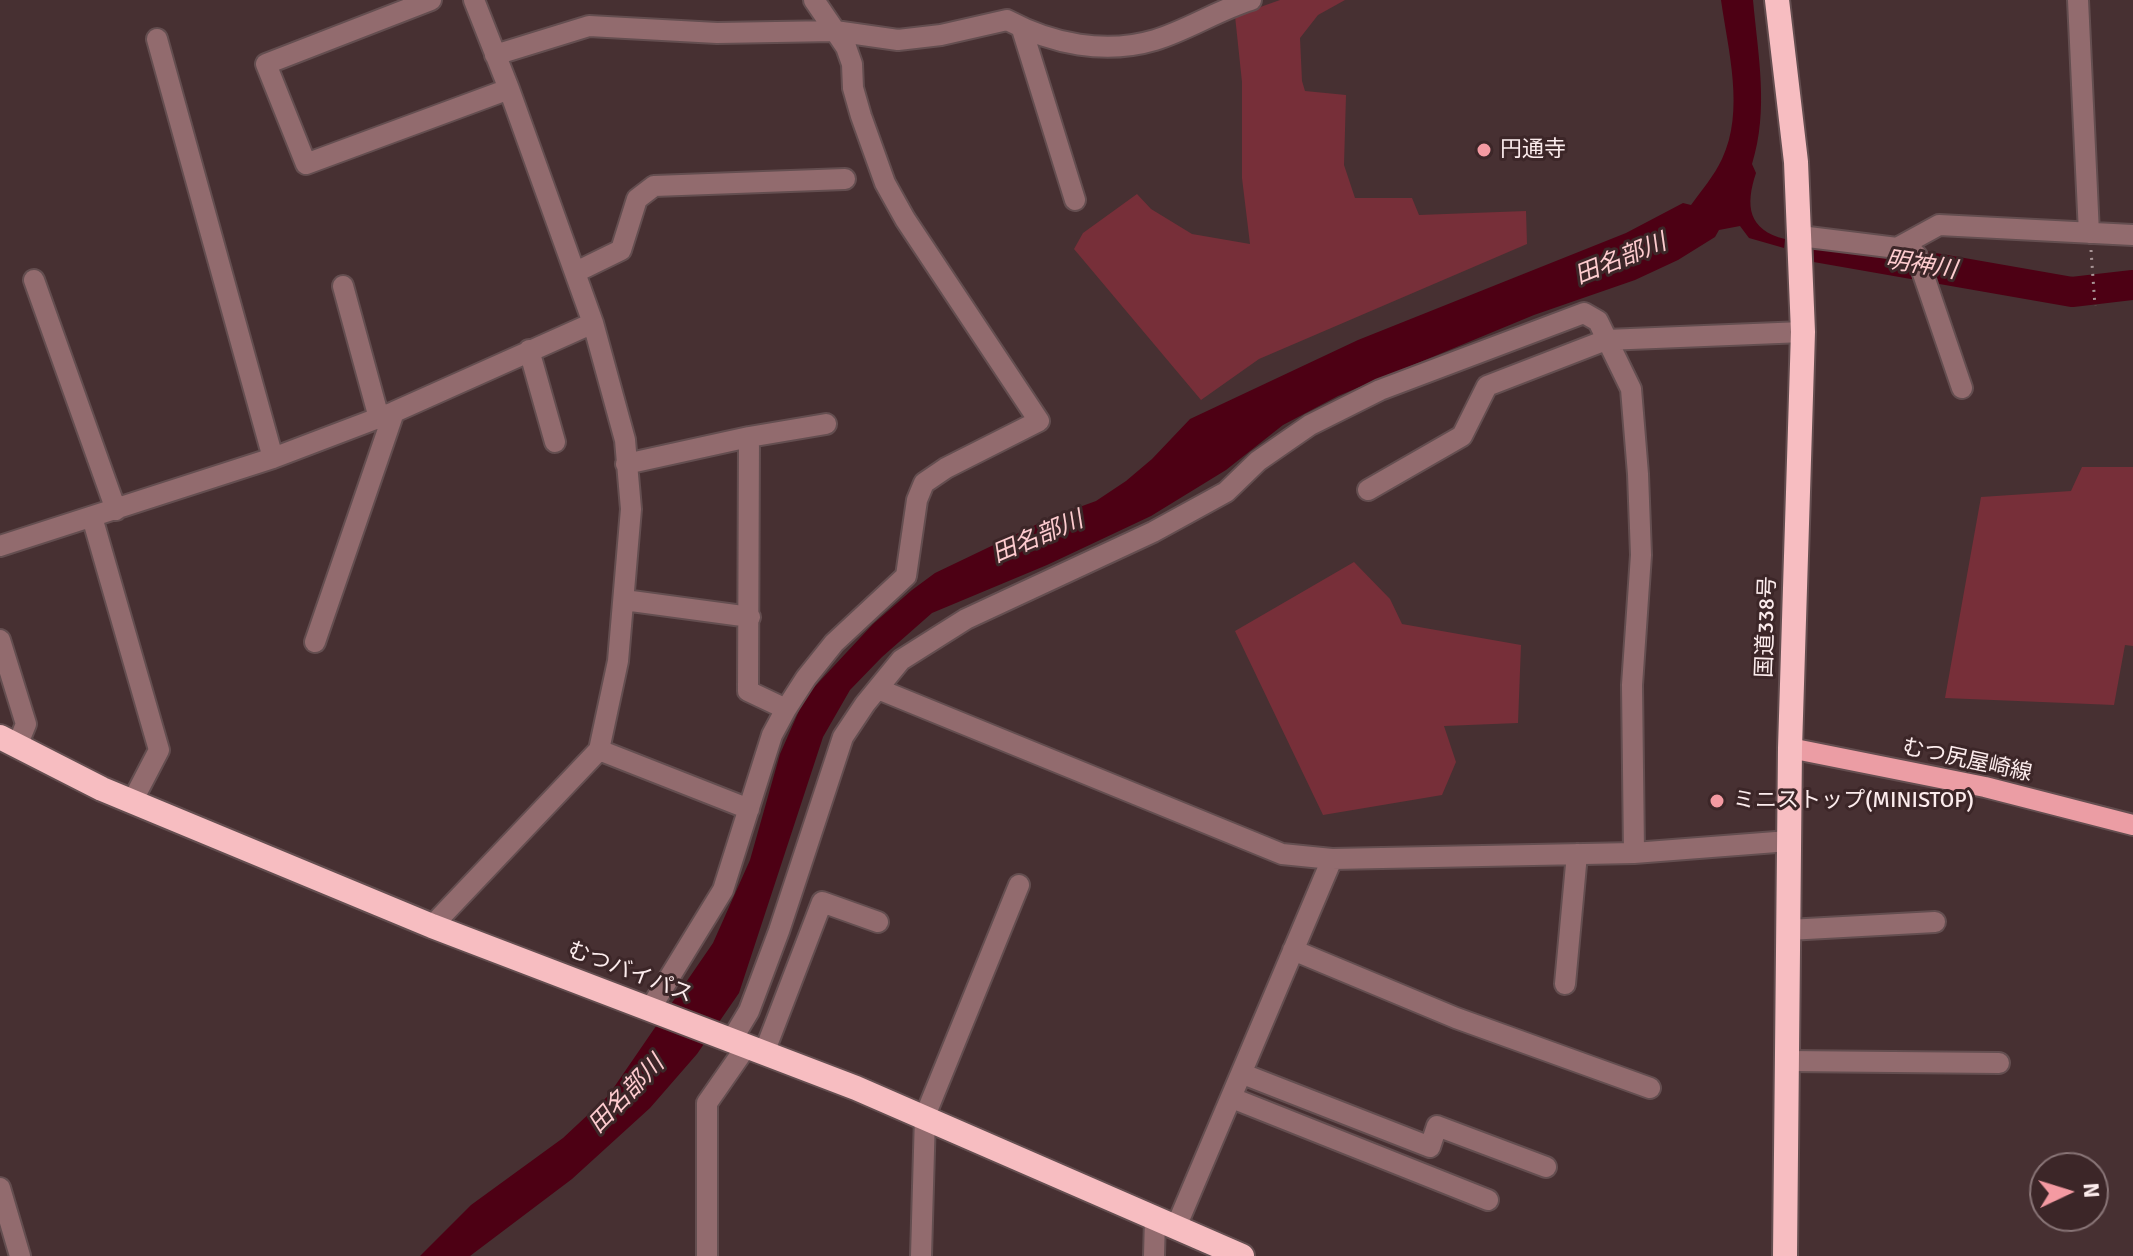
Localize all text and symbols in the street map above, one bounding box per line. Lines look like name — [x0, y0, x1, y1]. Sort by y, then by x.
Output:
place label: 円通寺 — [1500, 137, 1566, 163]
marker: 円通寺 — [1475, 141, 1493, 159]
water label: 田名部川 — [1571, 229, 1671, 291]
water label: 明神川 — [1883, 246, 1959, 286]
water label: 田名部川 — [988, 506, 1088, 570]
street label: 国道338号 — [1752, 576, 1782, 678]
street label: むつ尻屋崎線 — [1900, 734, 2034, 788]
place label: ミニストップ(MINISTOP) — [1733, 788, 1974, 814]
marker: ミニストップ(MINISTOP) — [1708, 792, 1726, 810]
street label: むつバイパス — [564, 937, 696, 1009]
water label: 田名部川 — [583, 1050, 671, 1140]
north arrow — [2029, 1152, 2109, 1232]
text: N — [2077, 1182, 2105, 1199]

